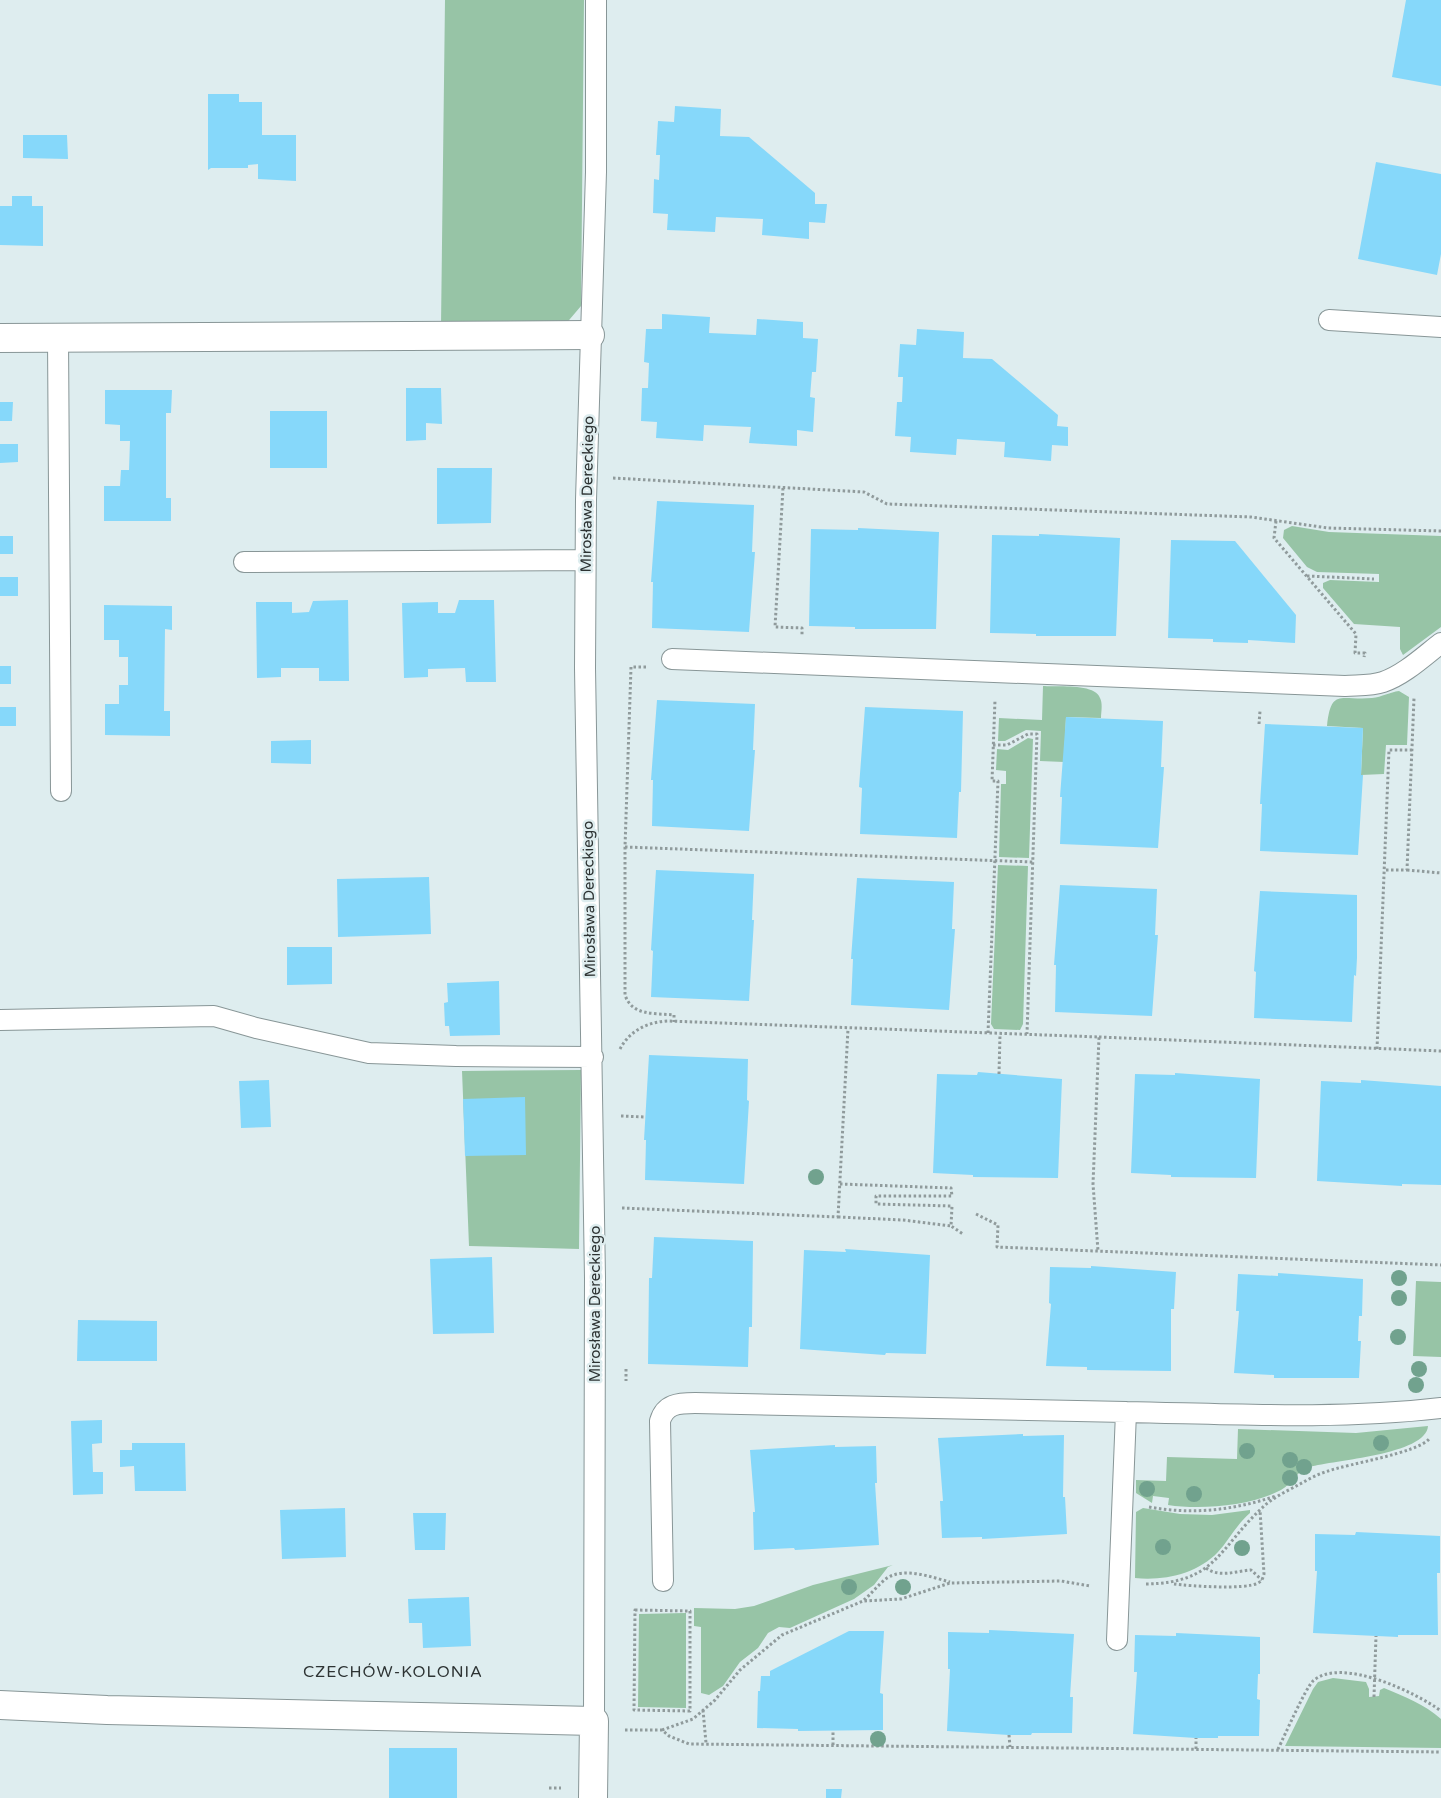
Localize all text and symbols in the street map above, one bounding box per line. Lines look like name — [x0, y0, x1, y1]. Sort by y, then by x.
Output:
street label: Mirosława Dereckiego — [577, 416, 597, 572]
street label: Mirosława Dereckiego — [579, 821, 599, 977]
street label: Mirosława Dereckiego — [586, 1226, 604, 1382]
district label: CZECHÓW-KOLONIA — [303, 1662, 483, 1682]

